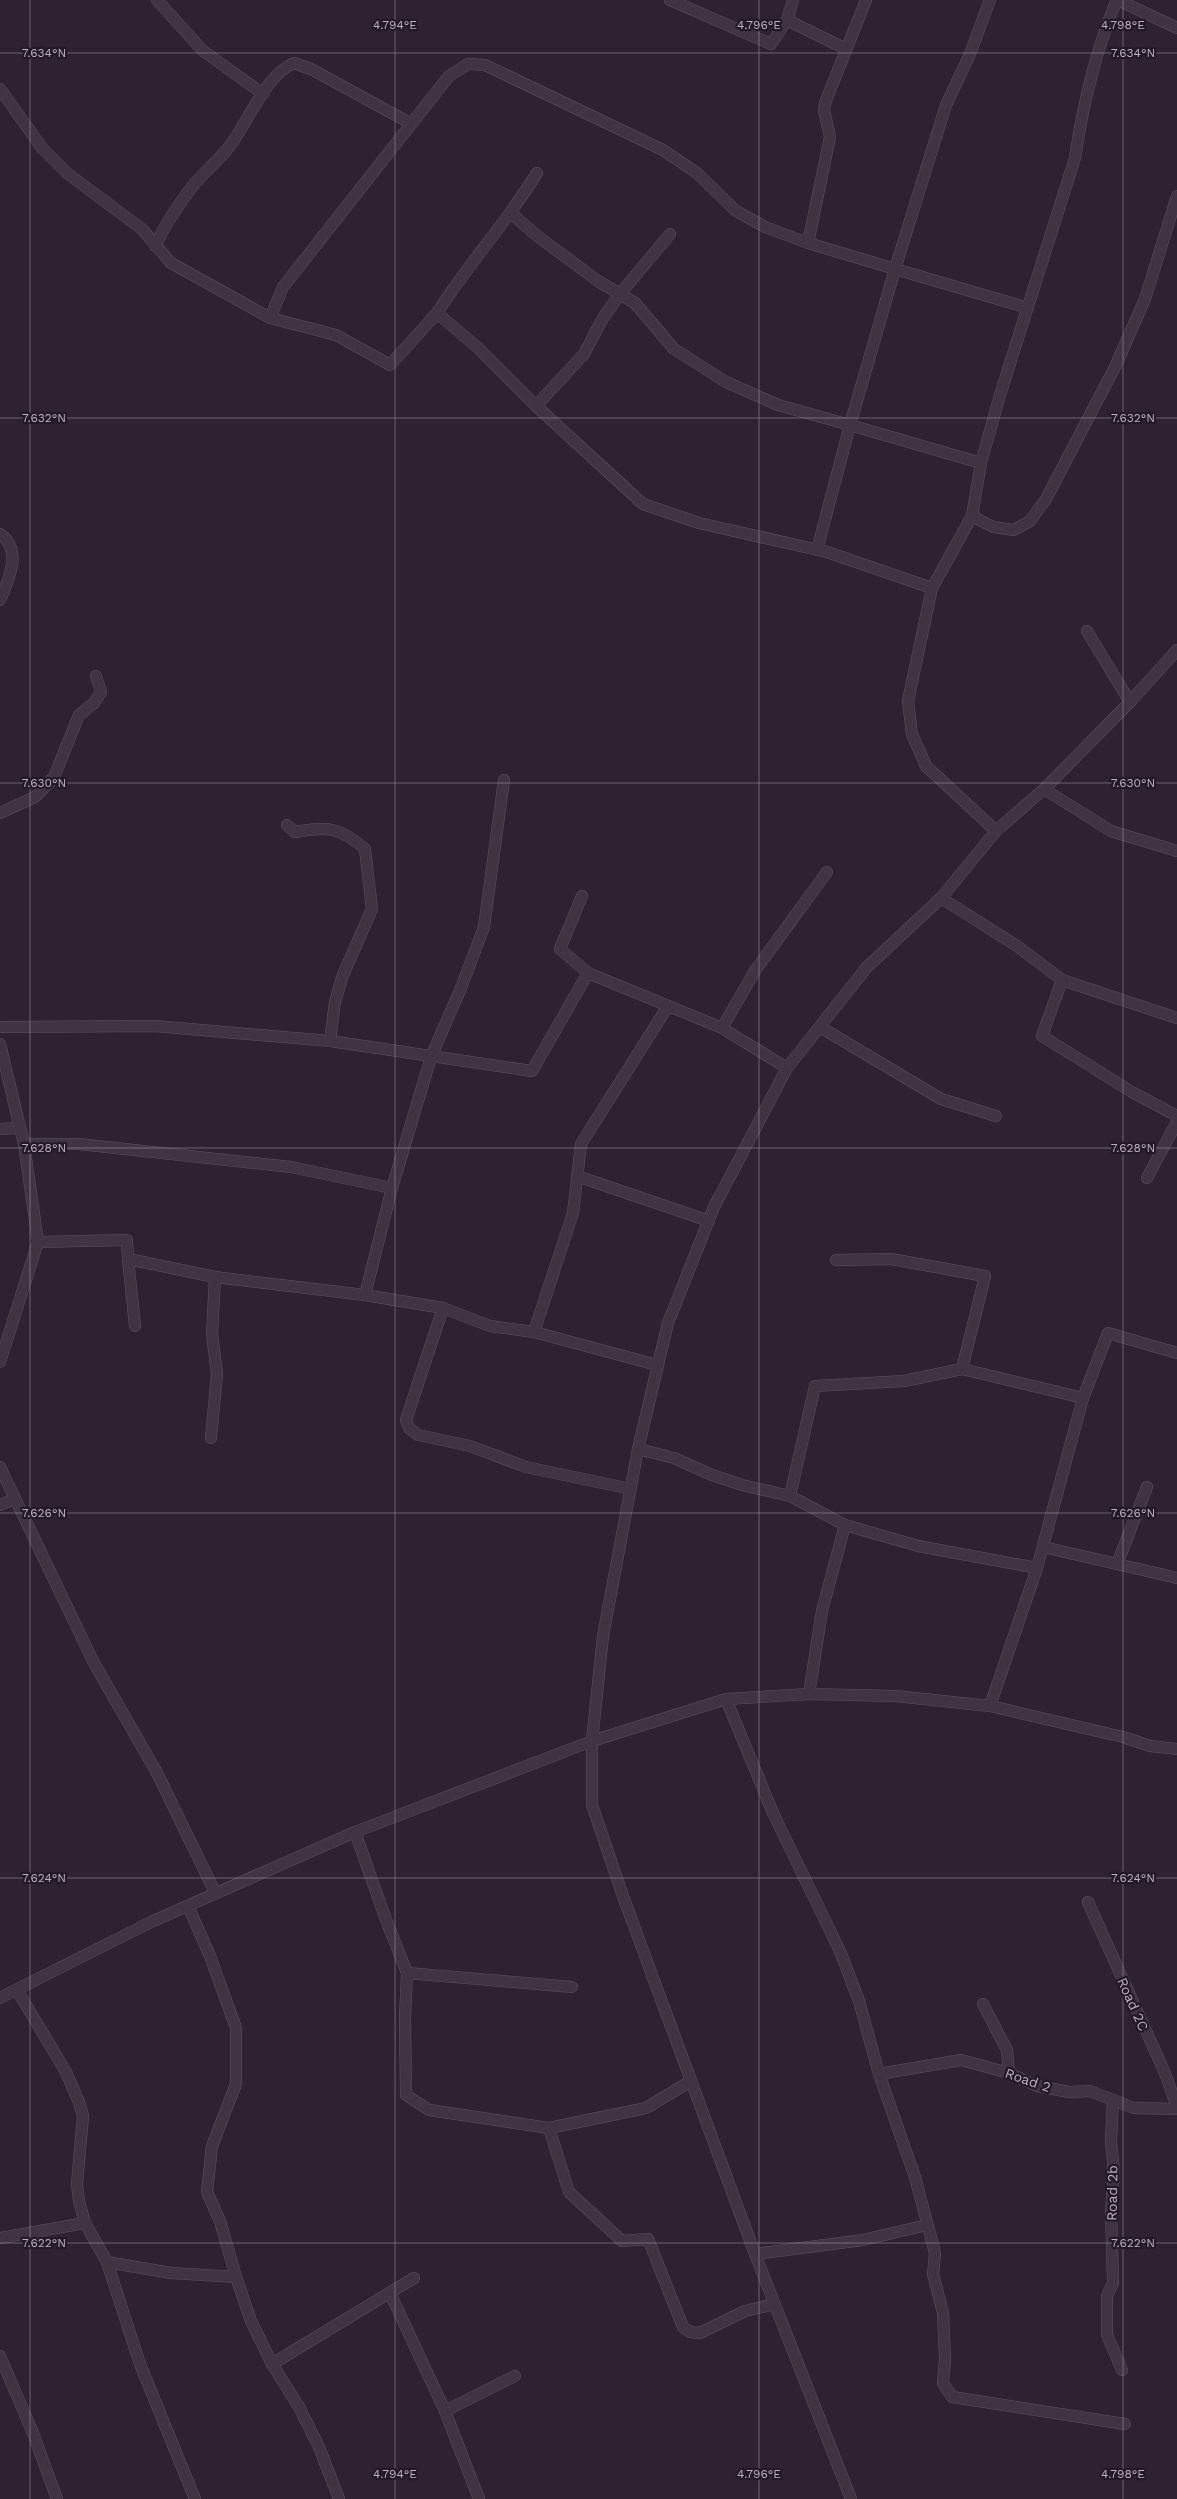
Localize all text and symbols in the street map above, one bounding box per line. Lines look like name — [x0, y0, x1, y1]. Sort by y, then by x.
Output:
text: 4.794°E — [373, 18, 417, 32]
text: 4.796°E — [737, 18, 781, 32]
text: 4.798°E — [1101, 18, 1145, 32]
text: 7.634°N — [22, 46, 66, 60]
text: 7.634°N — [1111, 46, 1155, 60]
text: 7.632°N — [22, 411, 66, 425]
text: 7.632°N — [1111, 411, 1155, 425]
text: 7.630°N — [22, 776, 66, 790]
text: 7.630°N — [1111, 776, 1155, 790]
text: 7.628°N — [22, 1141, 66, 1155]
text: 7.628°N — [1111, 1141, 1155, 1155]
text: 7.626°N — [22, 1506, 66, 1520]
text: 7.626°N — [1111, 1506, 1155, 1520]
text: 7.624°N — [22, 1871, 66, 1885]
text: 7.624°N — [1111, 1871, 1155, 1885]
street label: Road 2C — [1114, 1975, 1152, 2033]
street label: Road 2 — [1003, 2065, 1053, 2095]
street label: Road 2b — [1104, 2165, 1120, 2221]
text: 7.622°N — [22, 2236, 66, 2250]
text: 7.622°N — [1111, 2236, 1155, 2250]
text: 4.794°E — [373, 2467, 417, 2481]
text: 4.796°E — [737, 2467, 781, 2481]
text: 4.798°E — [1101, 2467, 1145, 2481]

